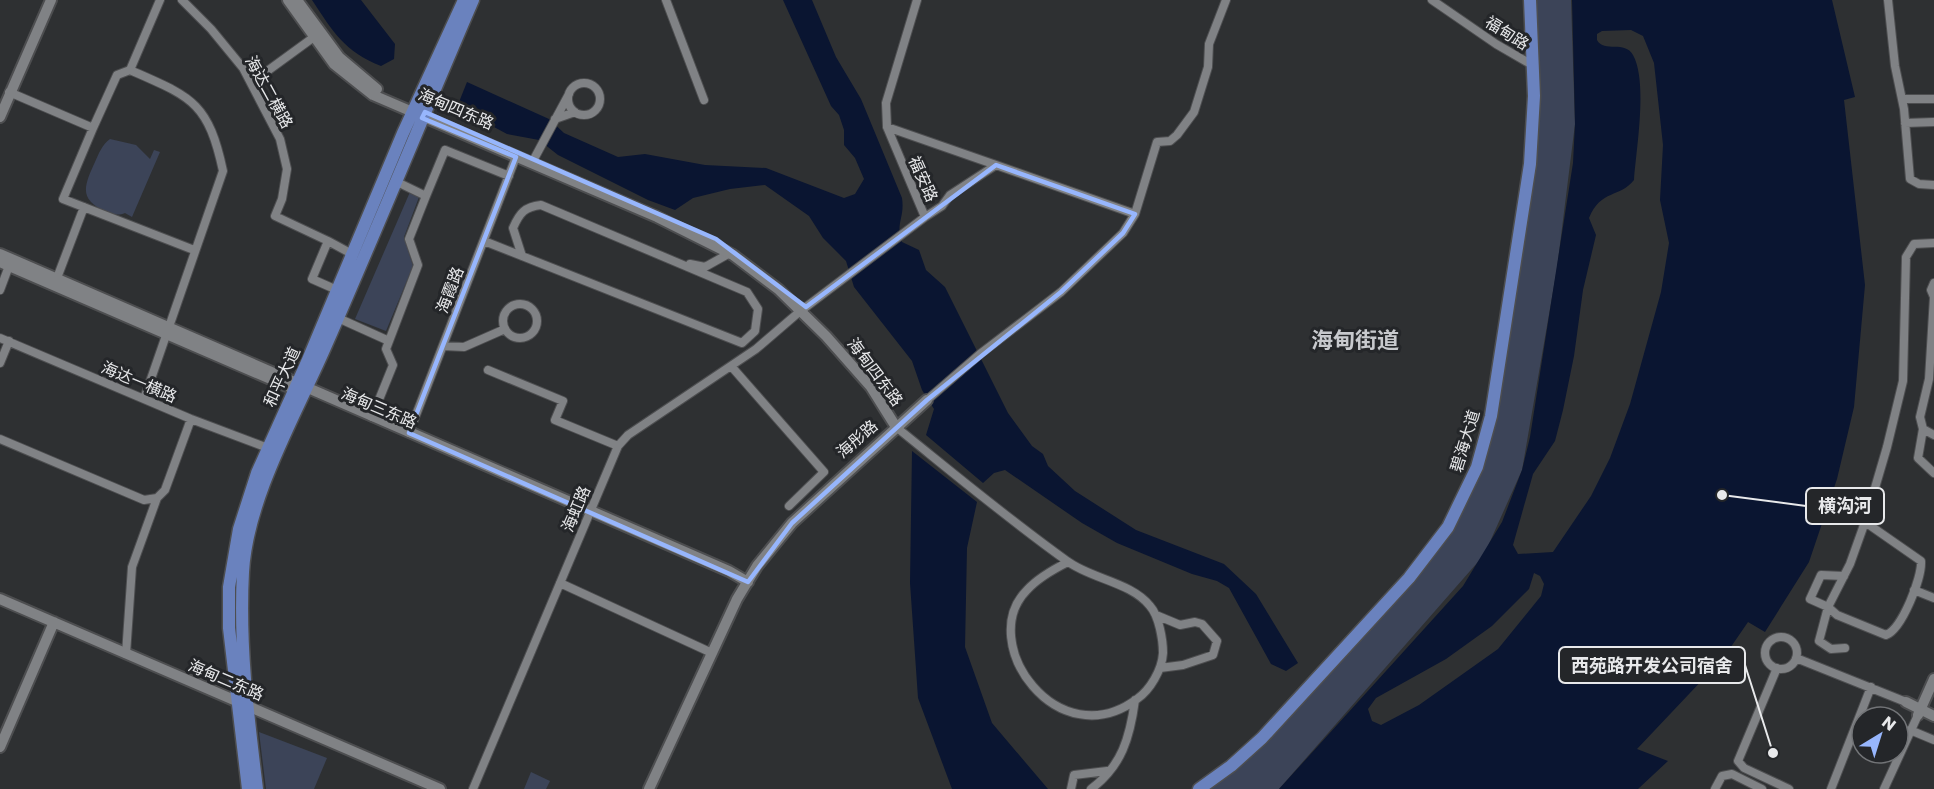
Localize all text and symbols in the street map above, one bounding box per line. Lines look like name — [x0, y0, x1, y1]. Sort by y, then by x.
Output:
street label: 福甸路 — [1481, 11, 1533, 55]
street label: 海达二横路 — [240, 51, 298, 133]
street label: 海甸四东路 — [415, 83, 497, 135]
street label: 福安路 — [903, 152, 943, 206]
street label: 海霞路 — [431, 263, 469, 317]
district label: 海甸街道 — [1311, 325, 1399, 356]
street label: 海甸四东路 — [842, 333, 908, 411]
street label: 和平大道 — [258, 343, 306, 411]
street label: 海达一横路 — [98, 356, 180, 408]
street label: 海甸三东路 — [338, 382, 420, 434]
street label: 碧海大道 — [1445, 407, 1485, 475]
street label: 海彤路 — [831, 415, 883, 463]
street label: 海虹路 — [556, 482, 596, 536]
callout: 横沟河 — [1806, 488, 1884, 524]
text: 横沟河 — [1818, 493, 1872, 518]
callout: 西苑路开发公司宿舍 — [1559, 647, 1745, 683]
text: 西苑路开发公司宿舍 — [1571, 653, 1733, 678]
street label: 海甸二东路 — [185, 654, 267, 706]
north arrow — [1850, 705, 1910, 765]
text: N — [1877, 711, 1901, 736]

